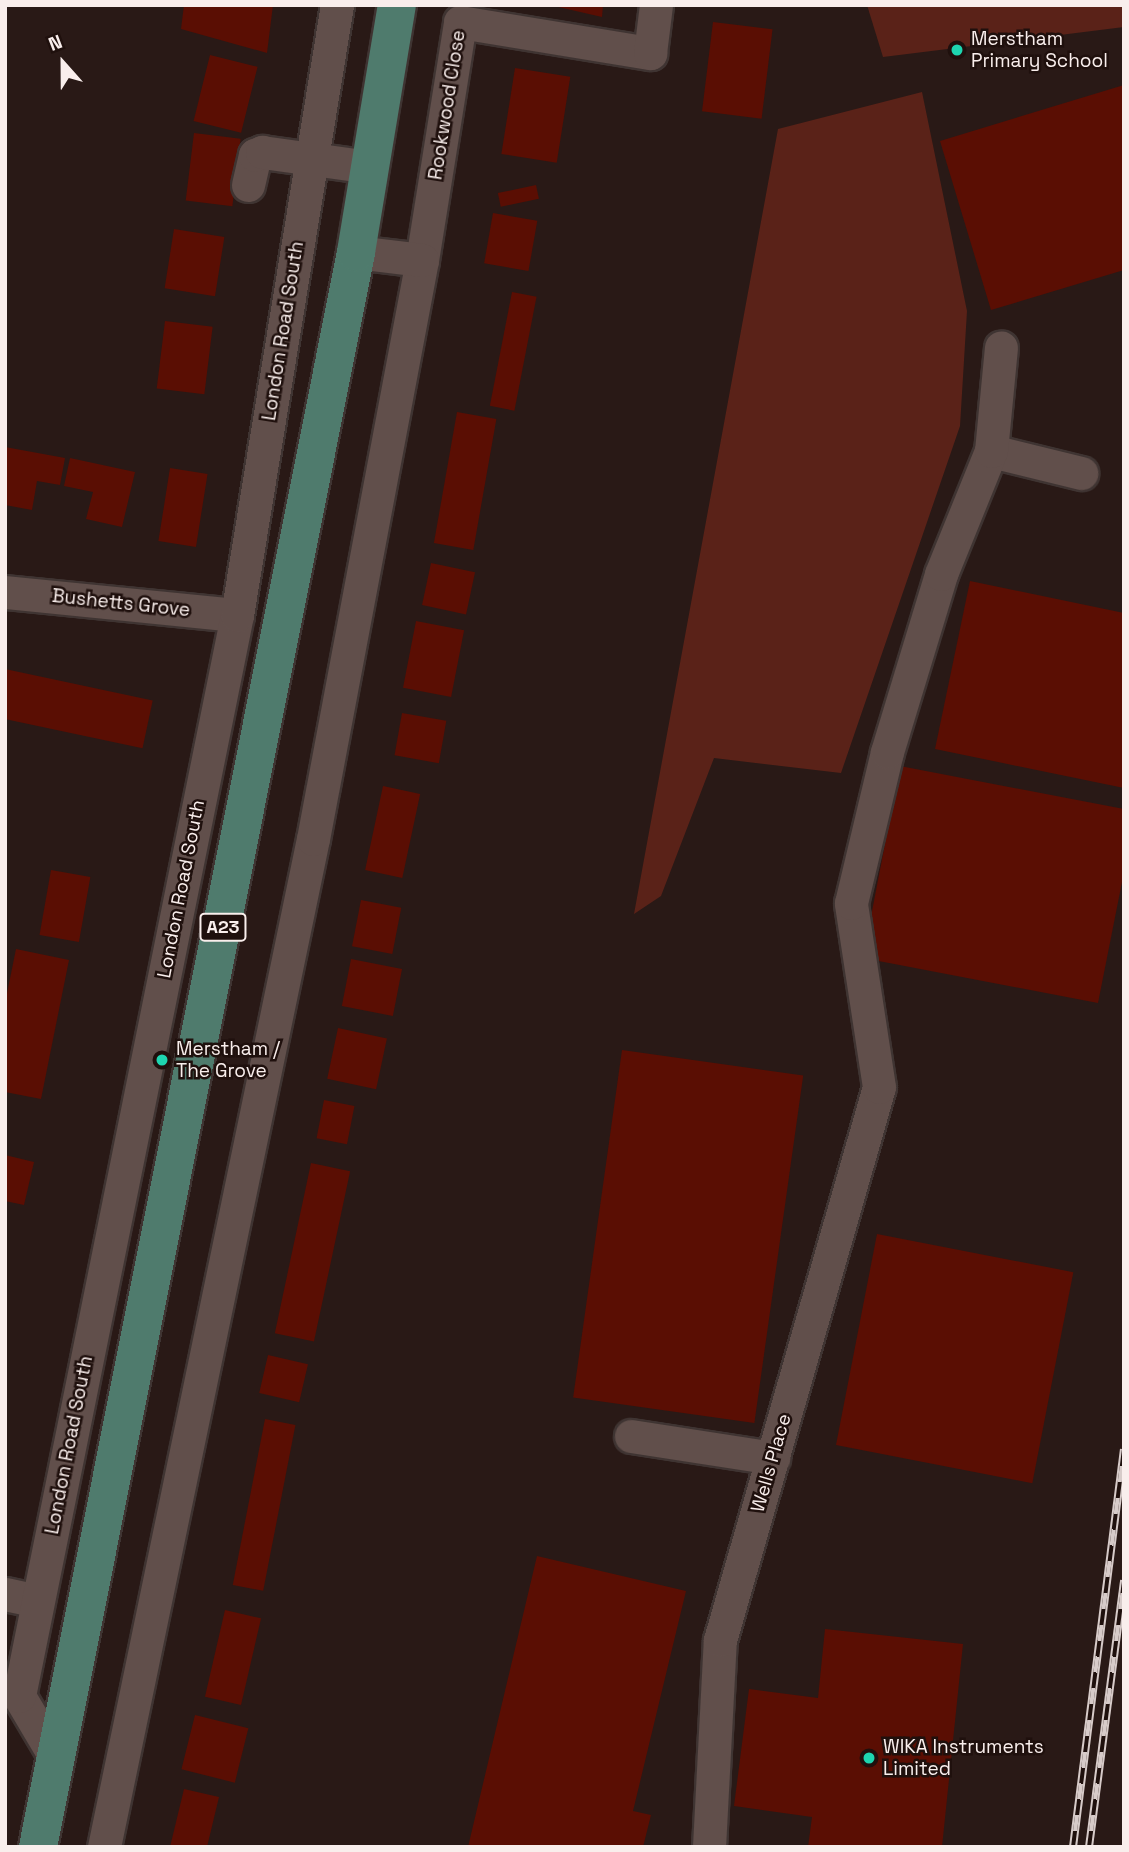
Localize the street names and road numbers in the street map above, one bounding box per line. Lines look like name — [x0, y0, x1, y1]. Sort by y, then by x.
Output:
street label: Rookwood Close — [424, 29, 470, 181]
street label: London Road South — [258, 240, 308, 422]
street label: Bushetts Grove — [51, 584, 191, 622]
street label: London Road South — [153, 798, 209, 980]
road number: A23 — [198, 912, 248, 942]
street label: London Road South — [41, 1354, 97, 1536]
street label: Wells Place — [746, 1411, 796, 1515]

